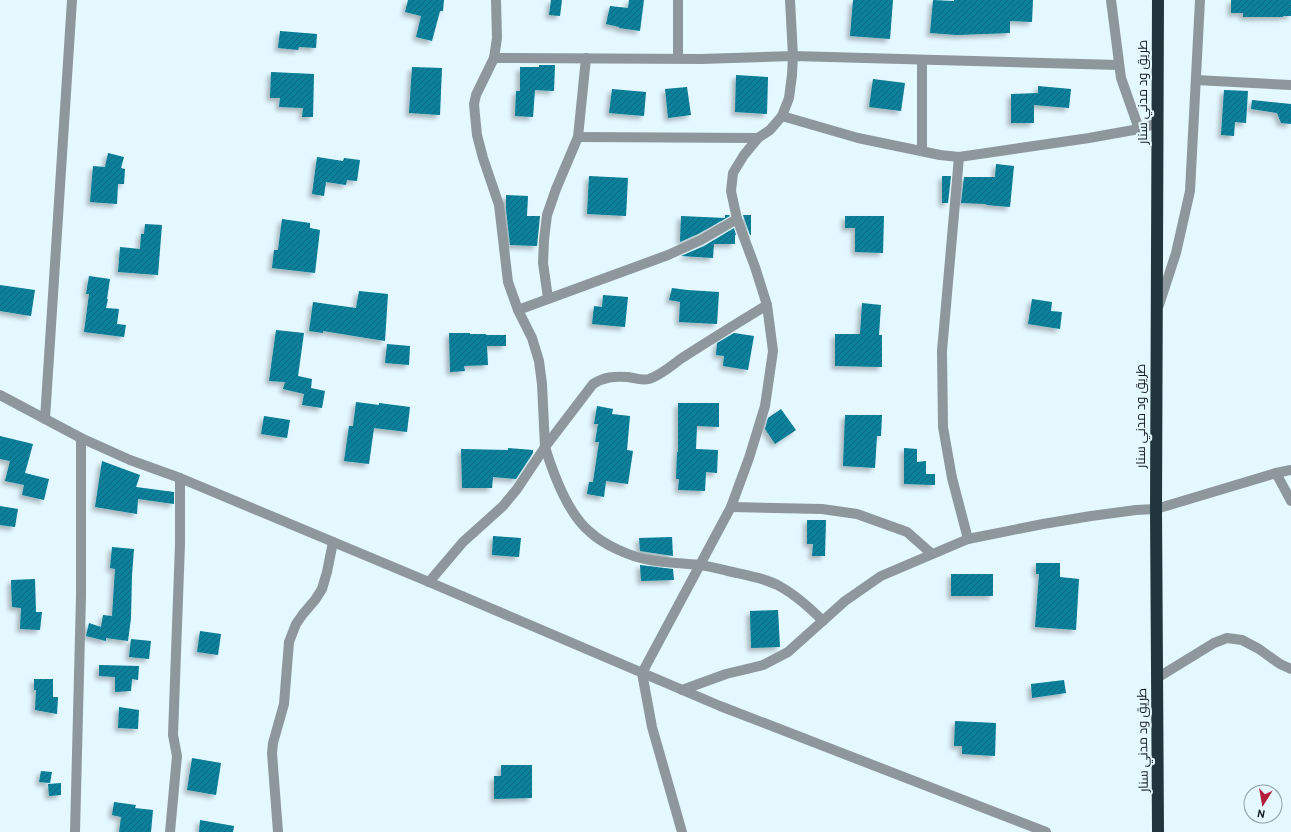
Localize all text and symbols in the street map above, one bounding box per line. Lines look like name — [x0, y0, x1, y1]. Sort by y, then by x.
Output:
street label: طريق ود مدني سنار — [1136, 40, 1153, 145]
street label: طريق ود مدني سنار — [1134, 364, 1151, 469]
street label: طريق ود مدني سنار — [1135, 688, 1154, 793]
north arrow — [1243, 784, 1283, 824]
text: N — [1256, 805, 1266, 820]

